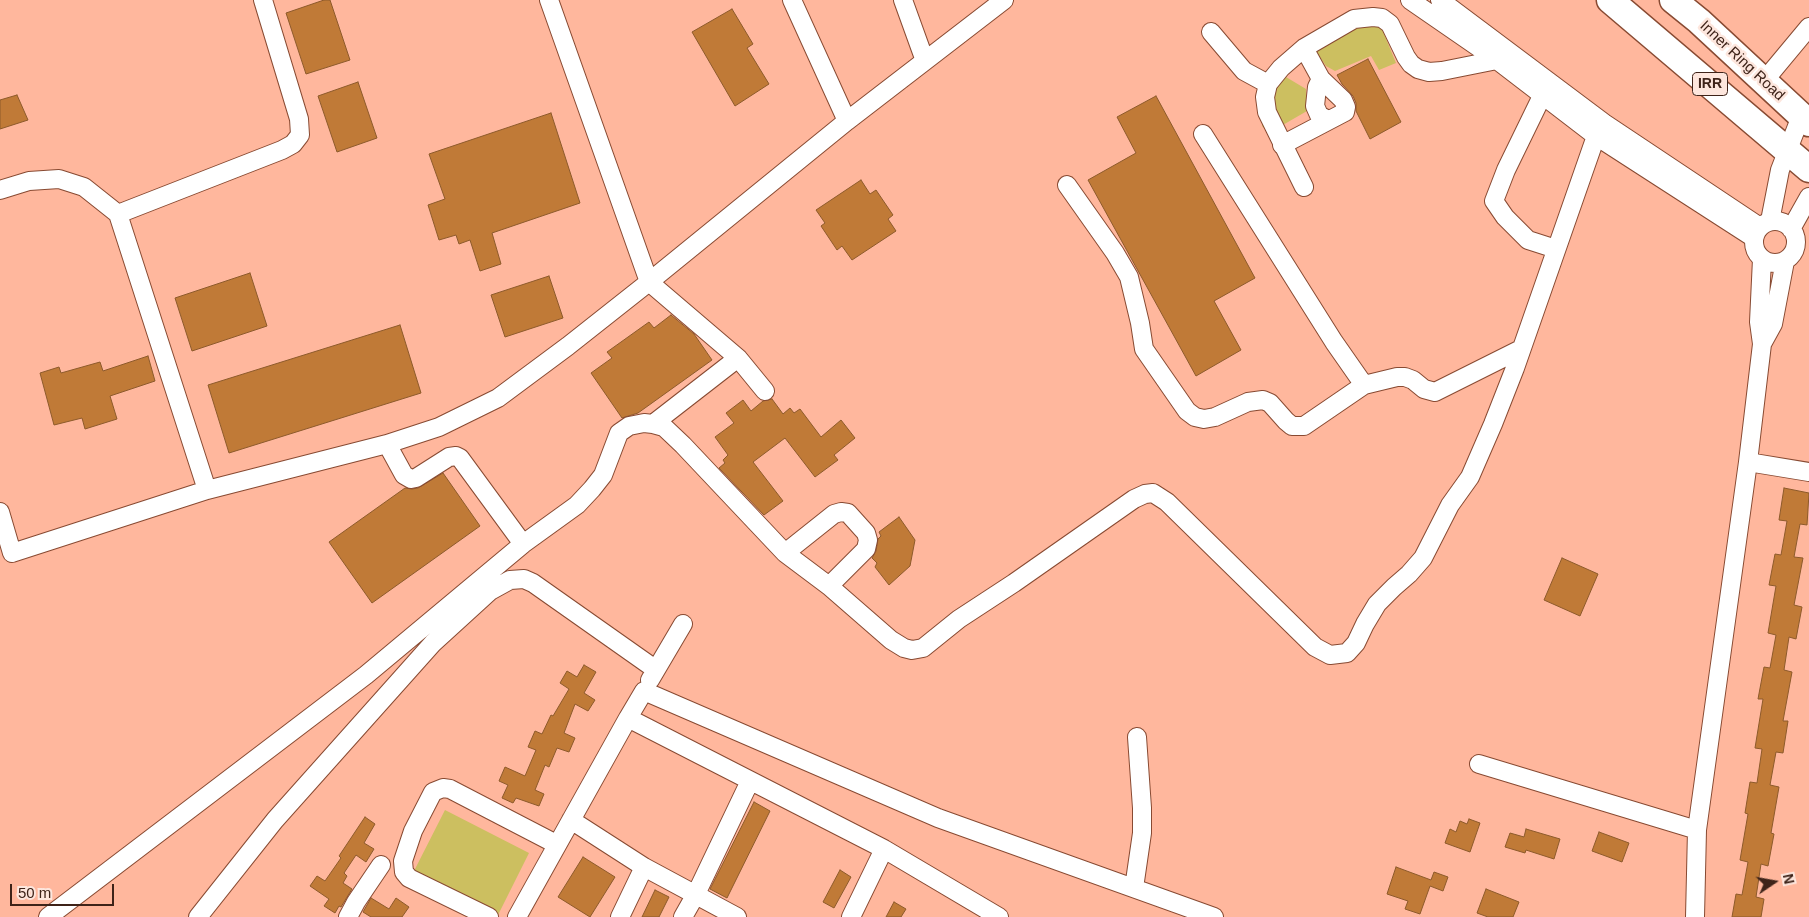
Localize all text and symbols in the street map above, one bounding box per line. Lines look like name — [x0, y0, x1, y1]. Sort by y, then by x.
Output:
street label: Inner Ring Road — [1696, 17, 1788, 105]
road number: IRR — [1692, 72, 1728, 96]
north arrow — [1749, 857, 1799, 907]
text: N — [1780, 872, 1798, 885]
scale bar — [12, 874, 116, 906]
text: 50 m — [18, 884, 51, 901]

